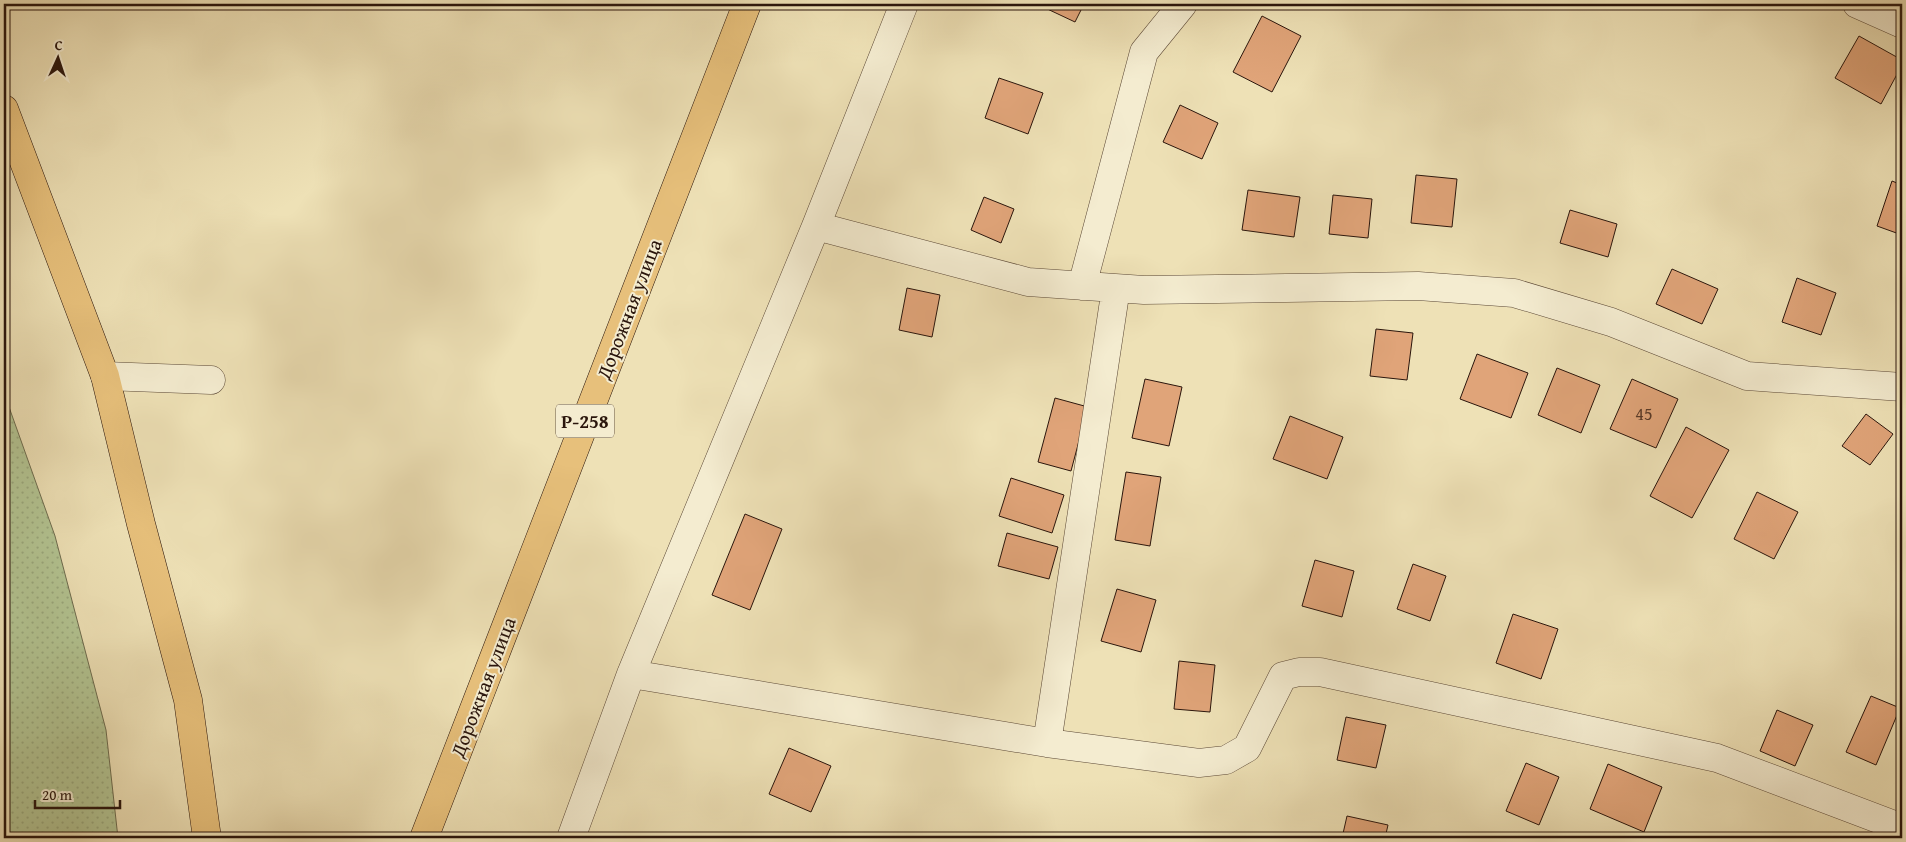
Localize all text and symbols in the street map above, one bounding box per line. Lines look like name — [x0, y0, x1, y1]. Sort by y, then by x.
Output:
north arrow — [32, 32, 82, 82]
text: С — [54, 35, 63, 55]
street label: Дорожная улица — [588, 234, 669, 384]
house number: 45 — [1635, 400, 1653, 427]
road number: Р-258 — [556, 404, 614, 438]
street label: Дорожная улица — [442, 612, 523, 762]
scale bar — [35, 777, 120, 809]
text: 20 m — [42, 784, 73, 805]

